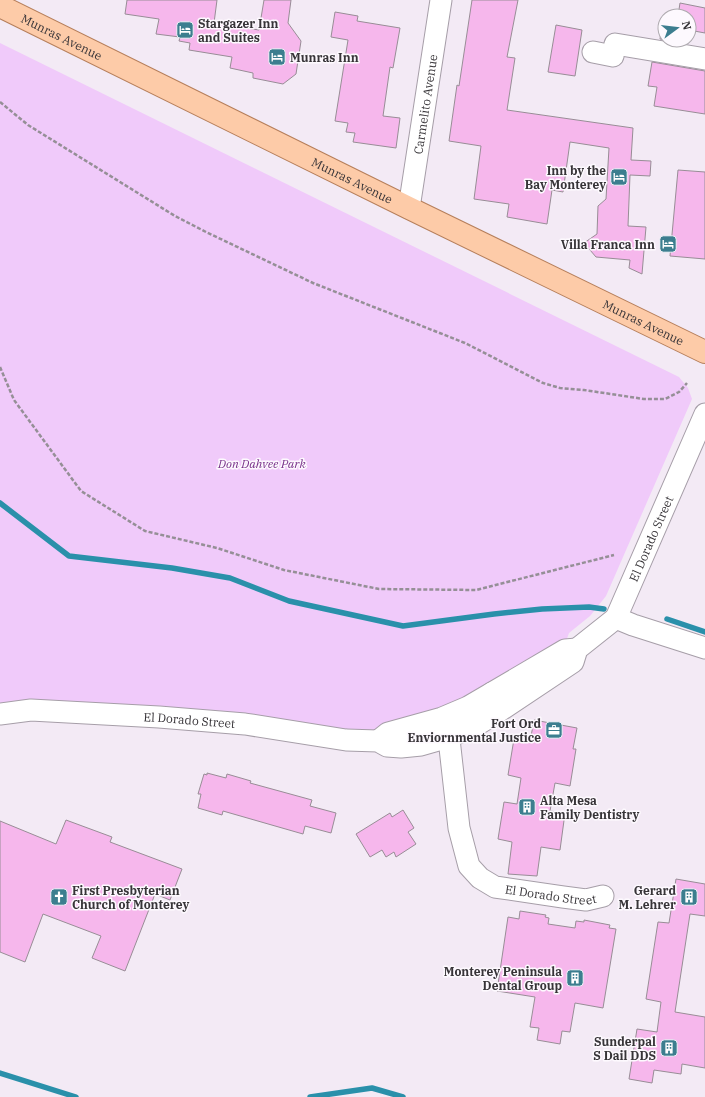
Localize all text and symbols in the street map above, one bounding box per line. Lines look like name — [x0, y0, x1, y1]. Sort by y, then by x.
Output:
north arrow — [657, 8, 697, 48]
street label: Munras Avenue — [19, 10, 105, 63]
place label: Stargazer Inn and Suites — [198, 16, 279, 45]
text: N — [679, 19, 695, 32]
hotel icon: Stargazer Inn and Suites — [175, 20, 195, 40]
hotel icon: Munras Inn — [267, 47, 287, 67]
place label: Munras Inn — [290, 50, 359, 65]
street label: Carmelito Avenue — [410, 53, 440, 155]
street label: Munras Avenue — [309, 154, 395, 206]
place label: Inn by the Bay Monterey — [525, 163, 606, 192]
hotel icon: Inn by the Bay Monterey — [609, 167, 629, 187]
hotel icon: Villa Franca Inn — [658, 234, 678, 254]
place label: Villa Franca Inn — [561, 237, 655, 252]
street label: Munras Avenue — [601, 296, 687, 348]
park label: Don Dahvee Park — [217, 456, 307, 471]
street label: El Dorado Street — [625, 493, 676, 584]
street label: El Dorado Street — [143, 709, 236, 731]
place label: Fort Ord Enviornmental Justice — [408, 716, 541, 745]
office icon: Fort Ord Enviornmental Justice — [544, 720, 564, 740]
place label: Alta Mesa Family Dentistry — [540, 793, 639, 822]
building icon: Alta Mesa Family Dentistry — [517, 797, 537, 817]
street label: El Dorado Street — [504, 881, 598, 907]
place label: First Presbyterian Church of Monterey — [72, 883, 189, 912]
place label: Gerard M. Lehrer — [618, 883, 676, 912]
church icon: First Presbyterian Church of Monterey — [49, 887, 69, 907]
building icon: Gerard M. Lehrer — [679, 887, 699, 907]
place label: Monterey Peninsula Dental Group — [444, 964, 562, 993]
building icon: Monterey Peninsula Dental Group — [565, 968, 585, 988]
place label: Sunderpal S Dail DDS — [593, 1034, 656, 1063]
building icon: Sunderpal S Dail DDS — [659, 1038, 679, 1058]

